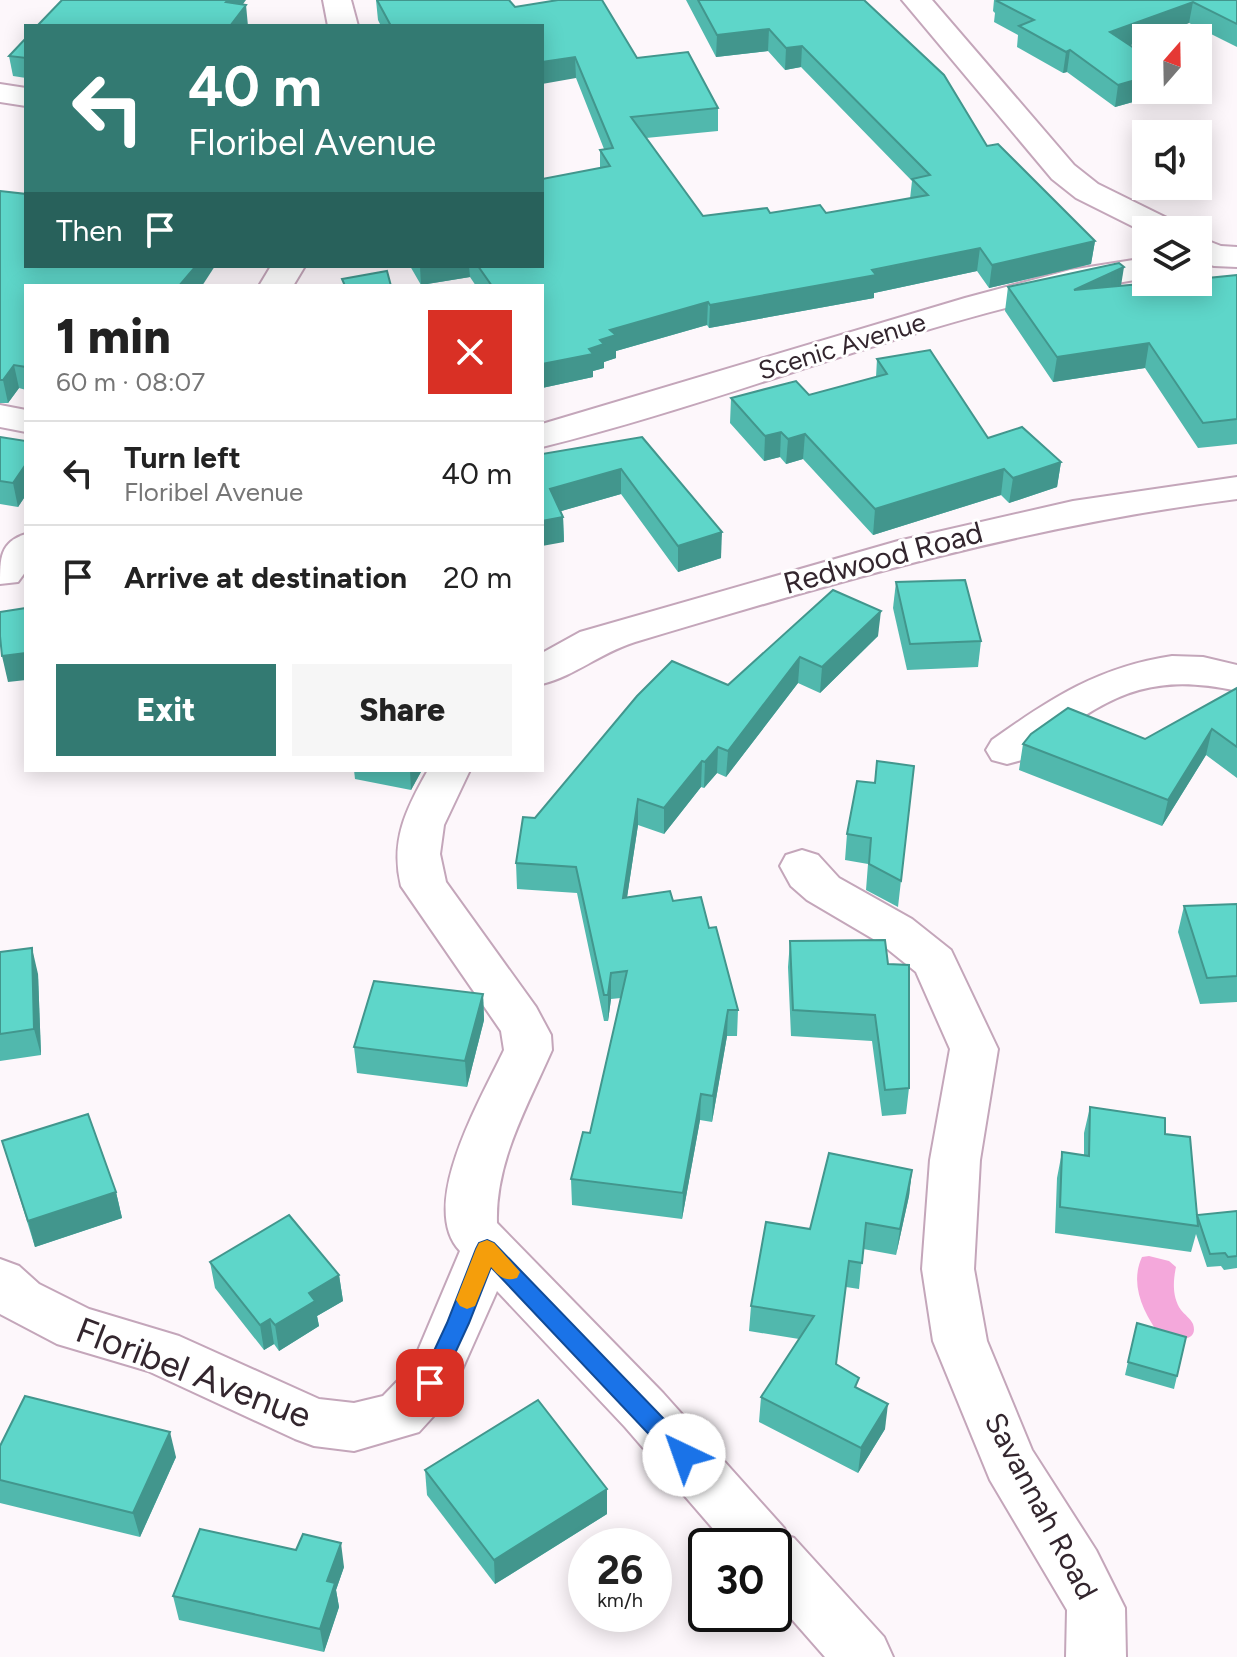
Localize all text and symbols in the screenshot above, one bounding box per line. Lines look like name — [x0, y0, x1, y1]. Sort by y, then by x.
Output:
north arrow — [1132, 24, 1212, 104]
map controls — [1132, 24, 1212, 296]
text: 40 m — [188, 53, 322, 120]
icon: left — [56, 56, 160, 160]
button: sound — [1132, 120, 1212, 200]
text: Floribel Avenue — [188, 121, 436, 164]
icon: arrive — [138, 208, 182, 252]
text: Then — [56, 212, 122, 249]
button: layers — [1132, 216, 1212, 296]
street label: Scenic Avenue — [755, 305, 929, 387]
text: 1 min — [56, 307, 171, 365]
button: close — [428, 310, 512, 394]
text: 60 m · 08:07 — [56, 366, 205, 398]
text: Turn left — [124, 439, 241, 476]
icon: left — [56, 451, 100, 495]
text: 40 m — [441, 455, 512, 492]
text: Floribel Avenue — [124, 476, 303, 508]
street label: Redwood Road — [779, 513, 987, 602]
icon: arrive — [56, 555, 100, 599]
text: Arrive at destination — [124, 559, 407, 596]
text: 20 m — [443, 559, 512, 596]
button: Exit — [56, 664, 276, 756]
button: Share — [292, 664, 512, 756]
street label: Floribel Avenue — [70, 1308, 317, 1437]
pin — [396, 1349, 464, 1417]
icon: arrive — [408, 1361, 452, 1405]
street label: Savannah Road — [977, 1406, 1106, 1605]
position arrow — [642, 1413, 726, 1497]
speed limit sign: 30 — [688, 1528, 792, 1632]
text: 26 — [597, 1546, 643, 1594]
text: km/h — [597, 1588, 643, 1612]

